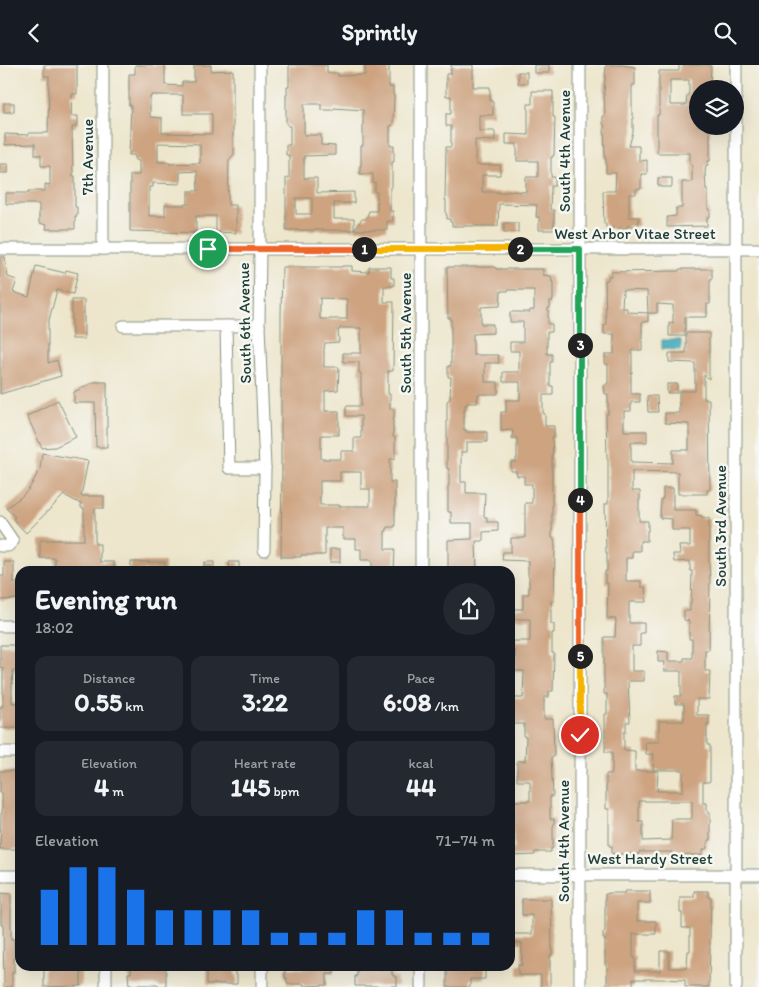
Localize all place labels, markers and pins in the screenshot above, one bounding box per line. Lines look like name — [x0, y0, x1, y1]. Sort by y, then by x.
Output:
pin — [187, 228, 229, 270]
pin: 1 — [352, 237, 376, 261]
pin: 2 — [508, 237, 532, 261]
pin: 3 — [568, 333, 592, 357]
pin: 4 — [568, 487, 592, 513]
pin: 5 — [568, 643, 592, 669]
pin — [559, 714, 601, 756]

